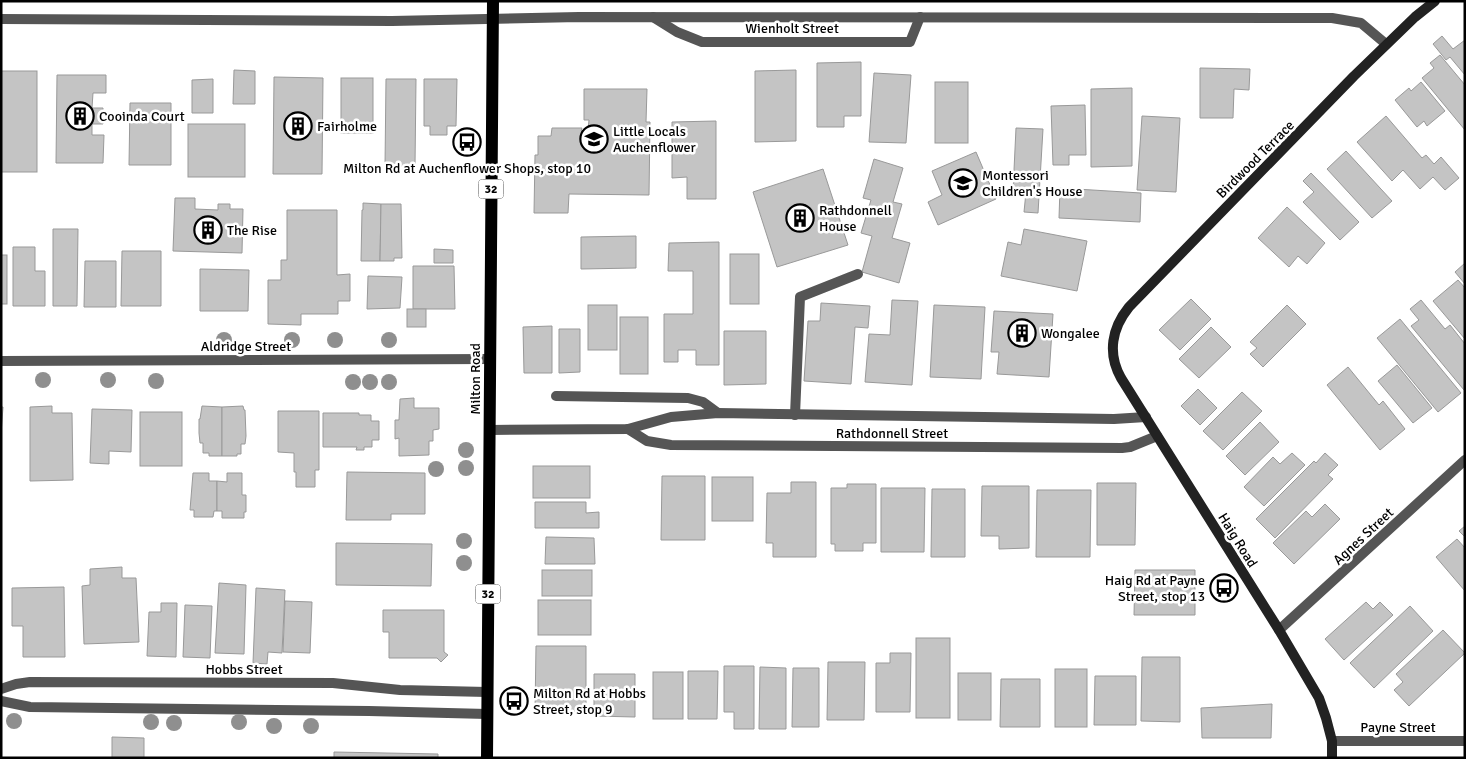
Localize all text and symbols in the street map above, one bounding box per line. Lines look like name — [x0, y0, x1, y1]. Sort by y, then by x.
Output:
street label: Wienholt Street — [745, 20, 839, 37]
building icon: Cooinda Court — [65, 101, 95, 131]
place label: Cooinda Court — [99, 108, 185, 125]
building icon: Fairholme — [283, 111, 313, 141]
street label: Birdwood Terrace — [1213, 117, 1298, 202]
place label: Fairholme — [317, 118, 377, 135]
place label: Little Locals Auchenflower — [613, 123, 696, 156]
school or university icon: Little Locals Auchenflower — [579, 124, 609, 154]
bus stop icon: Milton Rd at Auchenflower Shops, stop 10 — [452, 127, 482, 157]
place label: Milton Rd at Auchenflower Shops, stop 10 — [343, 160, 591, 177]
place label: Montessori Children's House — [982, 167, 1082, 200]
school or university icon: Montessori Children's House — [948, 168, 978, 198]
road number: 32 — [478, 180, 504, 198]
place label: Rathdonnell House — [819, 202, 892, 235]
building icon: Rathdonnell House — [785, 203, 815, 233]
building icon: The Rise — [193, 215, 223, 245]
place label: The Rise — [227, 222, 277, 239]
building icon: Wongalee — [1007, 318, 1037, 348]
place label: Wongalee — [1041, 325, 1100, 342]
street label: Aldridge Street — [201, 338, 291, 355]
street label: Milton Road — [467, 343, 484, 415]
street label: Rathdonnell Street — [836, 425, 948, 442]
street label: Agnes Street — [1330, 504, 1397, 569]
street label: Haig Road — [1214, 510, 1261, 571]
place label: Haig Rd at Payne Street, stop 13 — [1105, 572, 1205, 605]
bus stop icon: Haig Rd at Payne Street, stop 13 — [1209, 573, 1239, 603]
road number: 32 — [476, 584, 500, 604]
street label: Hobbs Street — [205, 661, 283, 678]
place label: Milton Rd at Hobbs Street, stop 9 — [533, 685, 646, 718]
bus stop icon: Milton Rd at Hobbs Street, stop 9 — [499, 686, 529, 716]
street label: Payne Street — [1360, 719, 1436, 736]

